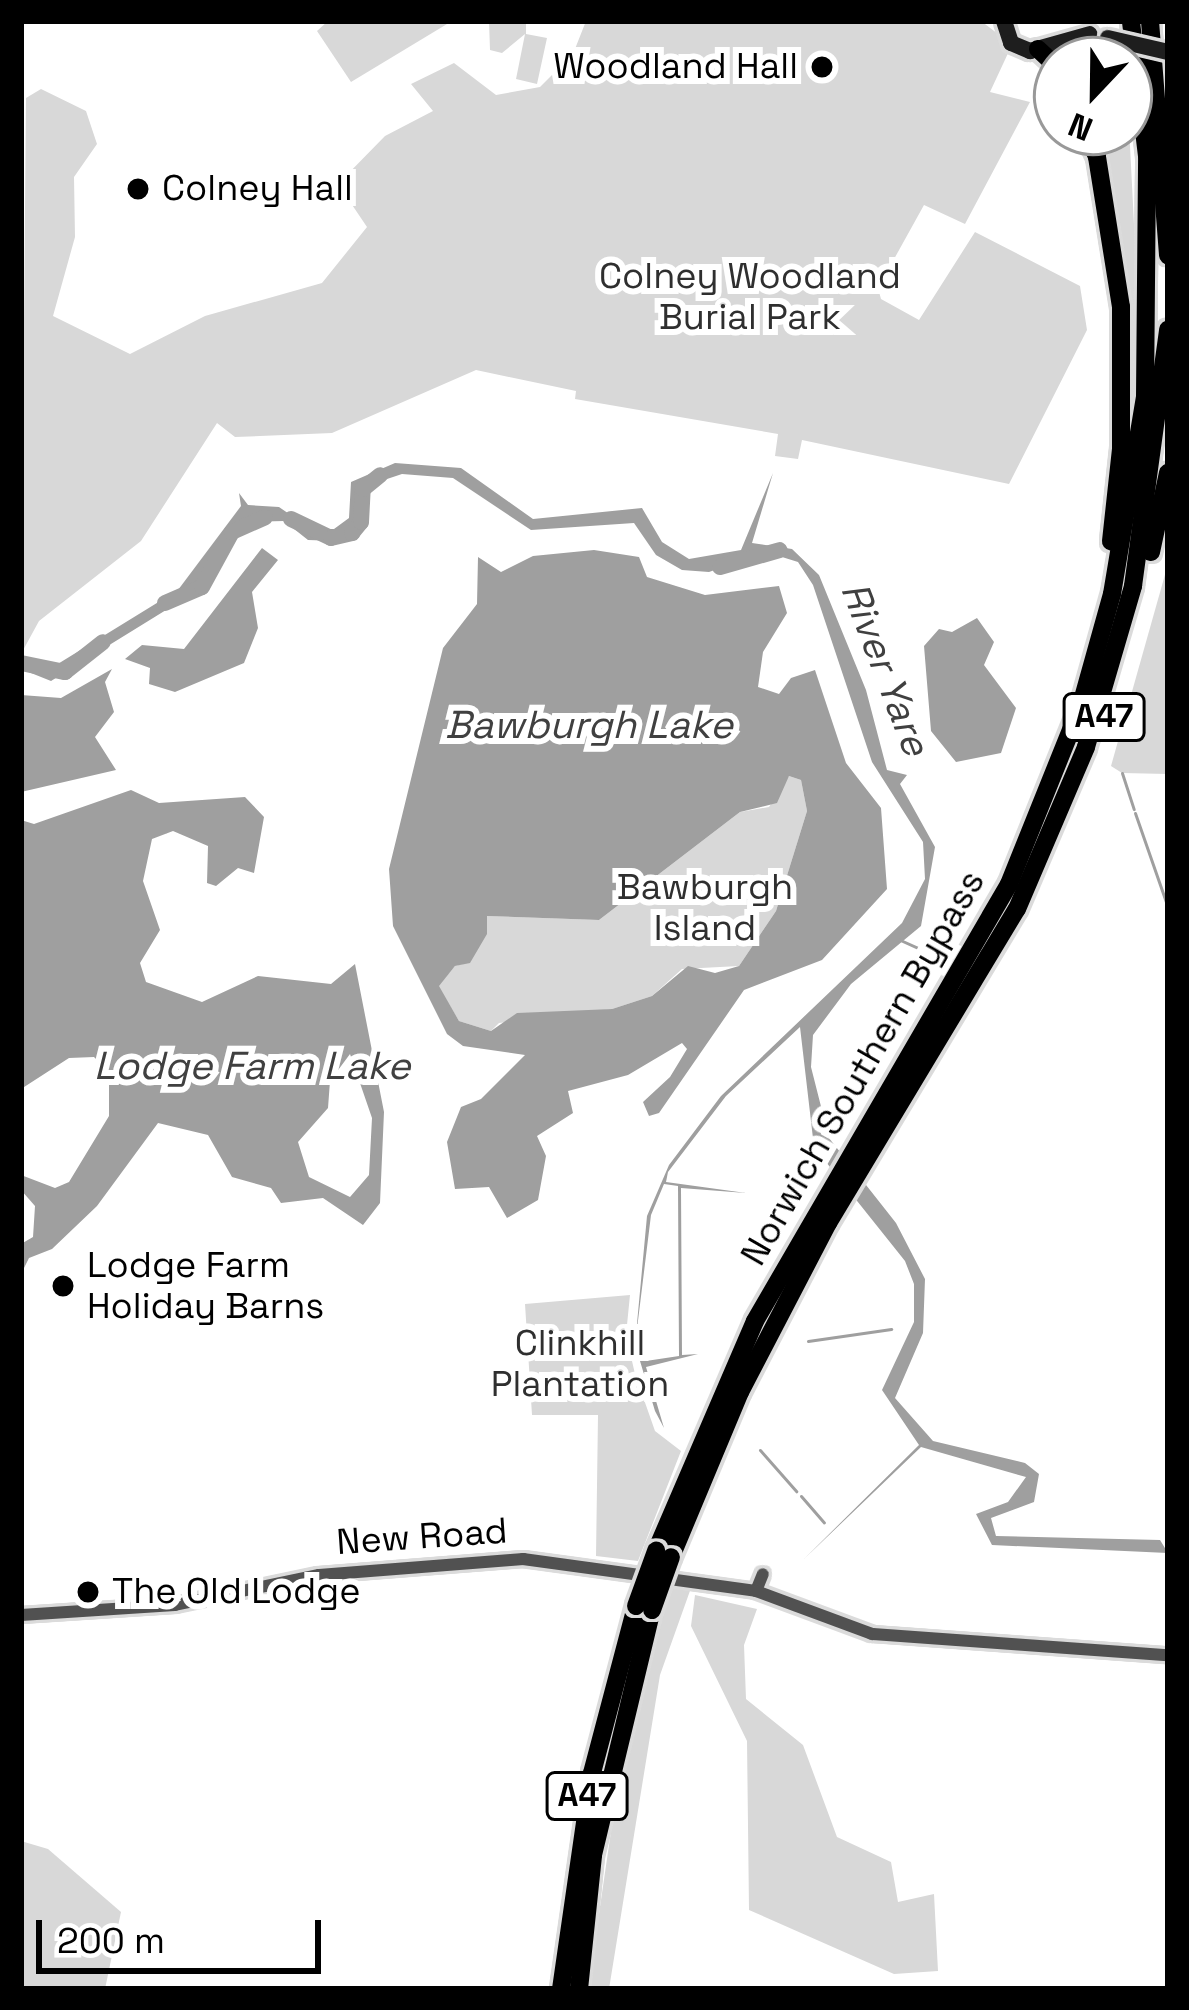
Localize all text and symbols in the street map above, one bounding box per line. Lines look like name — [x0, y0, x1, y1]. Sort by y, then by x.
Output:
north arrow — [1033, 36, 1153, 156]
place label: Woodland Hall — [553, 45, 798, 89]
marker: Woodland Hall — [809, 54, 835, 80]
text: N — [1063, 103, 1099, 150]
place label: Colney Hall — [162, 167, 353, 211]
marker: Colney Hall — [125, 176, 151, 202]
park label: Colney Woodland Burial Park — [599, 254, 901, 339]
water label: River Yare — [830, 575, 940, 763]
road number: A47 — [1062, 690, 1146, 744]
water label: Bawburgh Lake — [445, 702, 733, 748]
street label: Norwich Southern Bypass — [732, 863, 994, 1273]
park label: Bawburgh Island — [617, 865, 793, 950]
water label: Lodge Farm Lake — [94, 1043, 410, 1089]
place label: Lodge Farm Holiday Barns — [87, 1243, 324, 1328]
marker: Lodge Farm Holiday Barns — [50, 1273, 76, 1299]
park label: Clinkhill Plantation — [491, 1321, 669, 1406]
street label: New Road — [335, 1509, 509, 1565]
place label: The Old Lodge — [112, 1570, 361, 1614]
marker: The Old Lodge — [75, 1579, 101, 1605]
road number: A47 — [545, 1769, 629, 1823]
scale bar — [42, 1896, 327, 1970]
text: 200 m — [57, 1918, 165, 1964]

